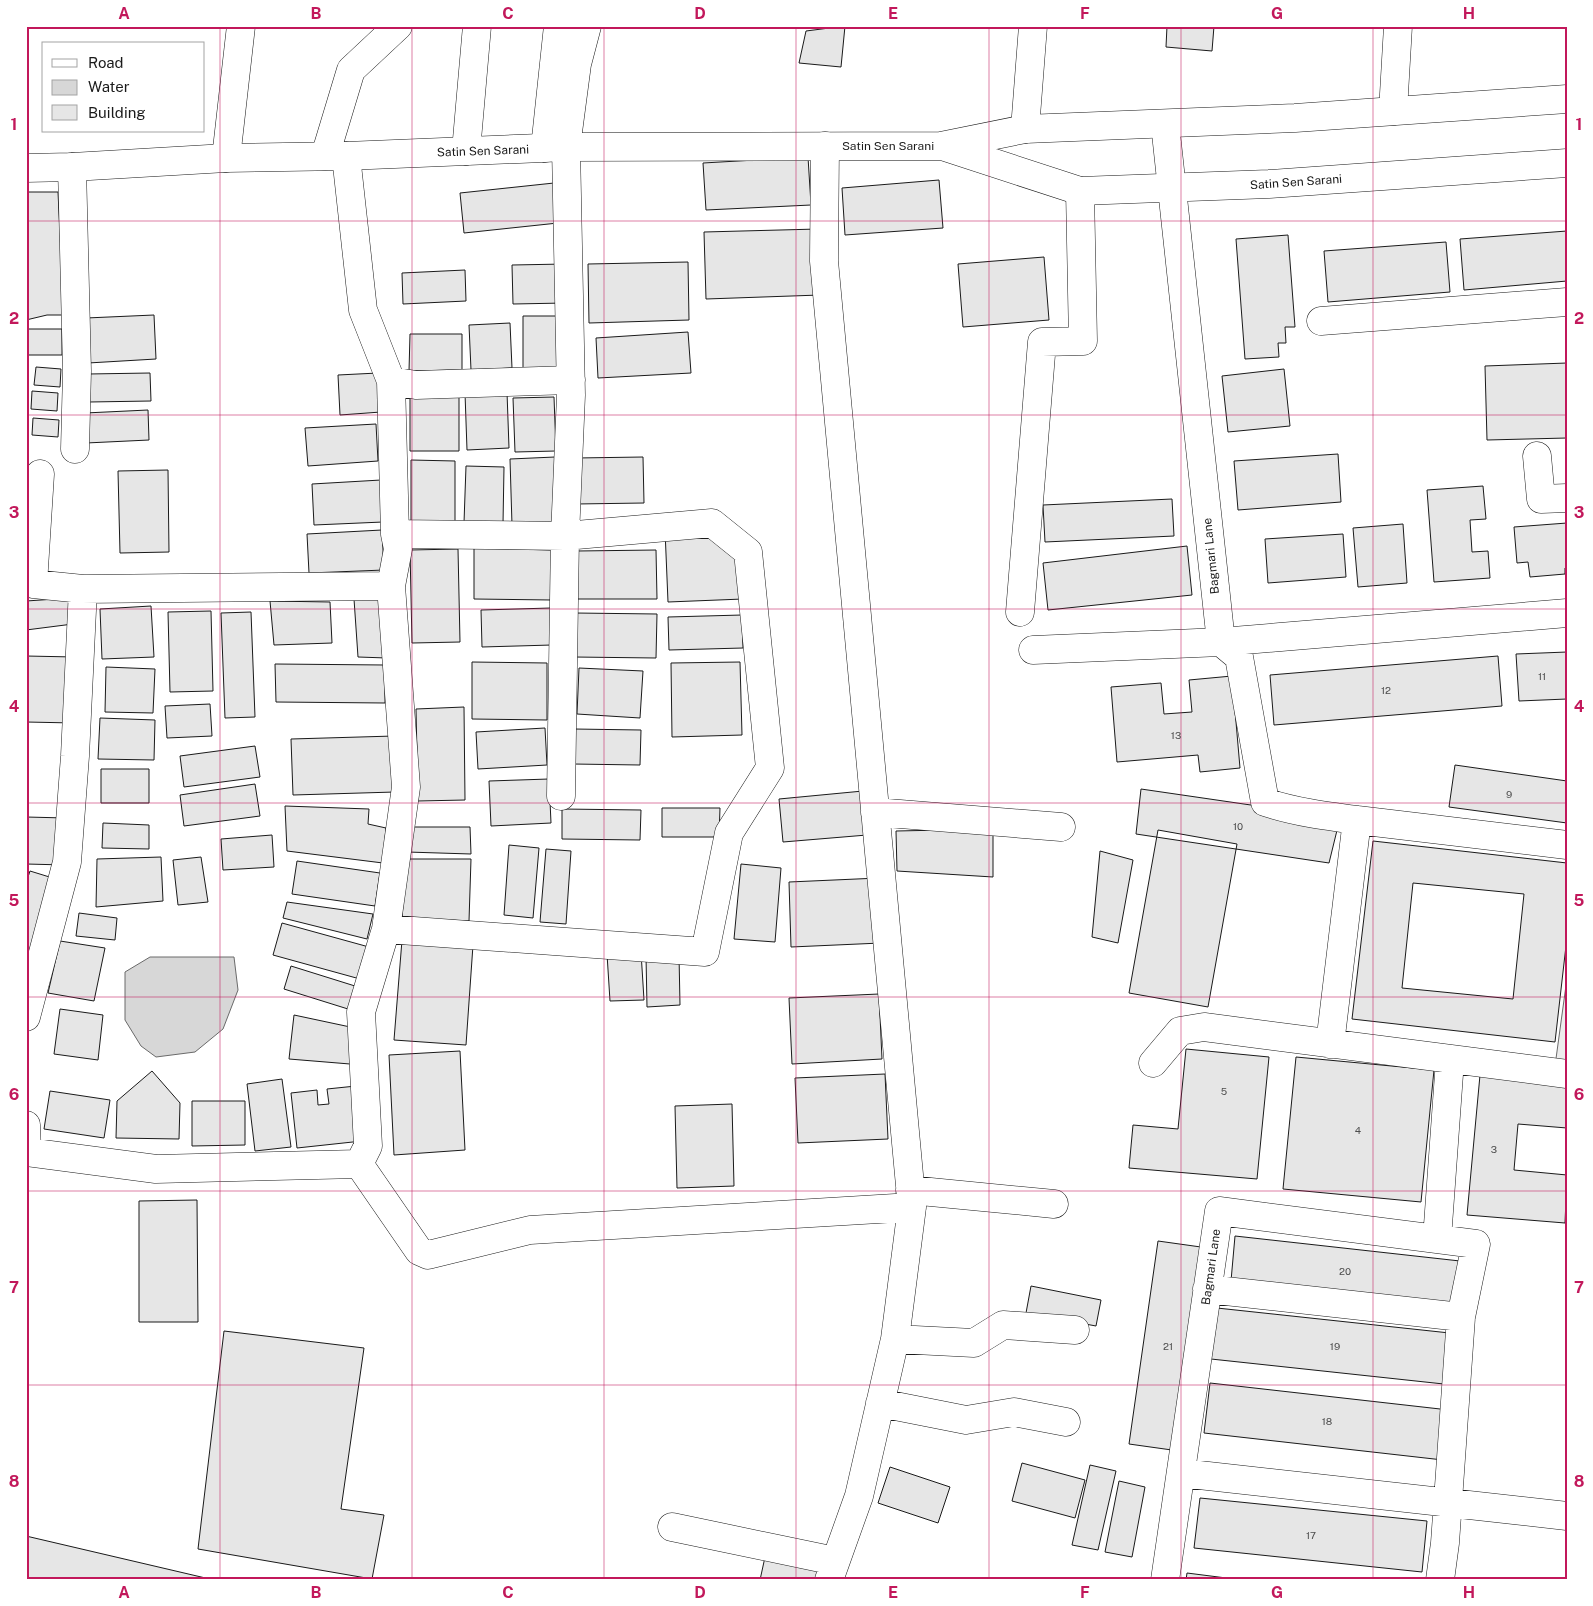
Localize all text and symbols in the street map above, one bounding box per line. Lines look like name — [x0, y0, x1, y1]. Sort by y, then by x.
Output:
text: A — [118, 4, 130, 23]
text: B — [311, 4, 322, 23]
text: C — [502, 4, 514, 23]
text: D — [694, 4, 706, 23]
text: E — [888, 4, 898, 23]
text: F — [1080, 4, 1090, 23]
text: G — [1271, 4, 1283, 23]
text: H — [1463, 4, 1475, 23]
legend — [42, 42, 205, 132]
text: Road — [88, 54, 124, 71]
text: Water — [88, 78, 130, 95]
text: Building — [88, 104, 146, 121]
text: 1 — [11, 115, 17, 134]
text: 1 — [1576, 115, 1582, 134]
street label: Satin Sen Sarani — [842, 139, 934, 153]
street label: Satin Sen Sarani — [437, 142, 529, 160]
street label: Satin Sen Sarani — [1249, 172, 1343, 192]
text: 2 — [9, 309, 19, 328]
text: 2 — [1574, 309, 1584, 328]
text: 3 — [9, 503, 19, 522]
text: 3 — [1574, 503, 1584, 522]
street label: Bagmari Lane — [1200, 517, 1222, 595]
house number: 11 — [1538, 670, 1546, 682]
house number: 12 — [1381, 684, 1391, 696]
text: 4 — [9, 697, 20, 716]
text: 4 — [1574, 697, 1585, 716]
house number: 13 — [1171, 729, 1181, 741]
house number: 9 — [1506, 788, 1512, 800]
house number: 10 — [1233, 820, 1243, 832]
text: 5 — [9, 891, 20, 910]
text: 5 — [1574, 891, 1585, 910]
text: 6 — [9, 1085, 19, 1104]
house number: 5 — [1221, 1085, 1227, 1097]
text: 6 — [1574, 1085, 1584, 1104]
house number: 4 — [1355, 1124, 1361, 1136]
house number: 3 — [1491, 1143, 1497, 1155]
street label: Bagmari Lane — [1199, 1228, 1223, 1306]
house number: 20 — [1339, 1265, 1351, 1277]
text: 7 — [9, 1278, 19, 1297]
text: 7 — [1574, 1278, 1584, 1297]
house number: 21 — [1163, 1340, 1173, 1352]
house number: 19 — [1330, 1340, 1340, 1352]
house number: 18 — [1322, 1415, 1332, 1427]
text: 8 — [9, 1472, 20, 1491]
text: 8 — [1574, 1472, 1585, 1491]
house number: 17 — [1306, 1529, 1316, 1541]
text: A — [118, 1583, 130, 1602]
text: B — [311, 1583, 322, 1602]
text: C — [502, 1583, 514, 1602]
text: D — [694, 1583, 706, 1602]
text: E — [888, 1583, 898, 1602]
text: F — [1080, 1583, 1090, 1602]
text: G — [1271, 1583, 1283, 1602]
text: H — [1463, 1583, 1475, 1602]

